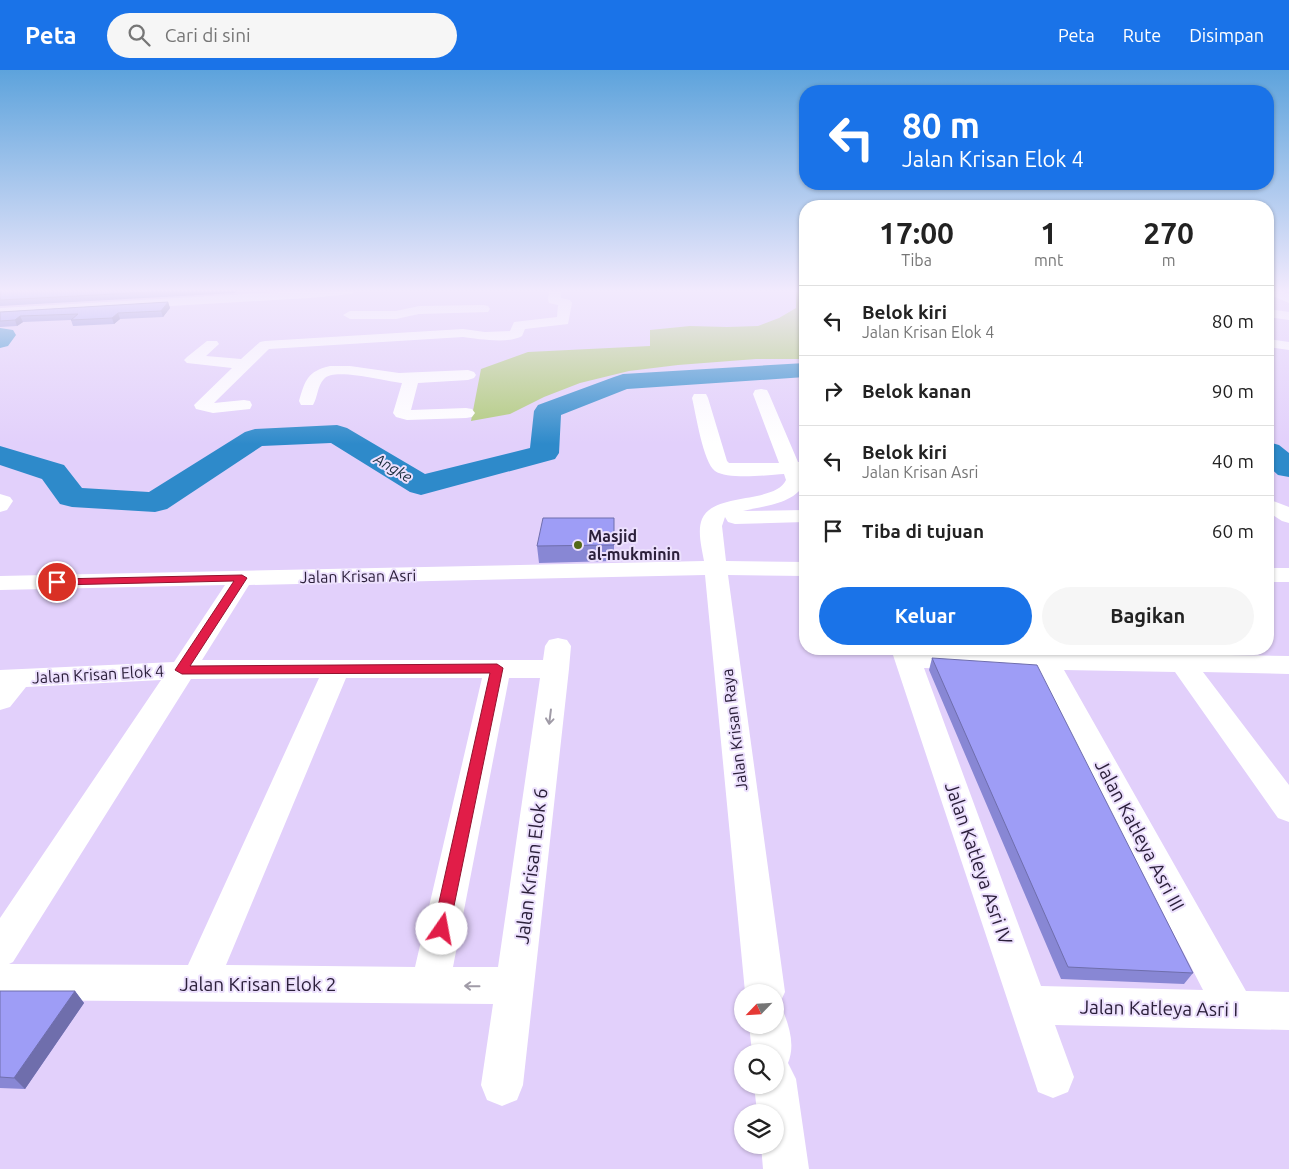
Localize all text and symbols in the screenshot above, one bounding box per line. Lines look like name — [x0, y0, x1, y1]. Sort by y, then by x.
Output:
search box — [107, 13, 457, 58]
icon: search — [125, 21, 153, 49]
text: Peta — [25, 22, 77, 49]
text: Cari di sini — [165, 24, 251, 46]
text: Peta — [1058, 25, 1095, 45]
text: Rute — [1123, 25, 1161, 45]
text: Disimpan — [1189, 25, 1264, 45]
icon: left — [819, 105, 884, 170]
text: 80 m — [902, 105, 980, 145]
text: Jalan Krisan Elok 4 — [902, 146, 1084, 171]
text: 17:00 — [879, 216, 954, 250]
text: 1 — [1040, 216, 1057, 250]
text: 270 — [1143, 216, 1194, 250]
text: Tiba — [901, 251, 932, 269]
text: mnt — [1034, 251, 1063, 269]
text: m — [1162, 251, 1176, 269]
text: Belok kiri — [862, 301, 947, 323]
icon: left — [819, 307, 847, 335]
text: 80 m — [1212, 310, 1254, 332]
text: Jalan Krisan Elok 4 — [862, 323, 994, 341]
icon: right — [819, 377, 847, 405]
text: Belok kanan — [862, 380, 971, 402]
text: 90 m — [1212, 380, 1254, 402]
text: Belok kiri — [862, 441, 947, 463]
icon: left — [819, 447, 847, 475]
water label: Angke — [370, 449, 416, 486]
text: 40 m — [1212, 450, 1254, 472]
text: Jalan Krisan Asri — [862, 463, 979, 481]
icon: arrive — [819, 517, 847, 545]
text: Tiba di tujuan — [862, 520, 984, 542]
text: 60 m — [1212, 520, 1254, 542]
place label: Masjid al-mukminin — [588, 527, 680, 563]
marker: Masjid al-mukminin — [572, 539, 584, 551]
pin — [36, 561, 78, 603]
street label: Jalan Krisan Asri — [300, 566, 416, 586]
icon: arrive — [43, 568, 71, 596]
button: Keluar — [819, 587, 1032, 645]
button: Bagikan — [1042, 587, 1254, 645]
street label: Jalan Krisan Elok 4 — [31, 662, 165, 686]
street label: Jalan Krisan Raya — [718, 668, 750, 792]
one-way arrow — [544, 709, 554, 725]
street label: Jalan Katleya Asri III — [1091, 756, 1189, 914]
street label: Jalan Katleya Asri IV — [941, 779, 1017, 947]
street label: Jalan Krisan Elok 6 — [511, 787, 551, 945]
position arrow — [415, 902, 467, 954]
street label: Jalan Krisan Elok 2 — [179, 973, 337, 995]
one-way arrow — [465, 981, 481, 990]
north arrow — [734, 984, 784, 1034]
map controls — [734, 984, 784, 1154]
street label: Jalan Katleya Asri I — [1080, 996, 1238, 1020]
button: search — [734, 1044, 784, 1094]
button: layers — [734, 1104, 784, 1154]

